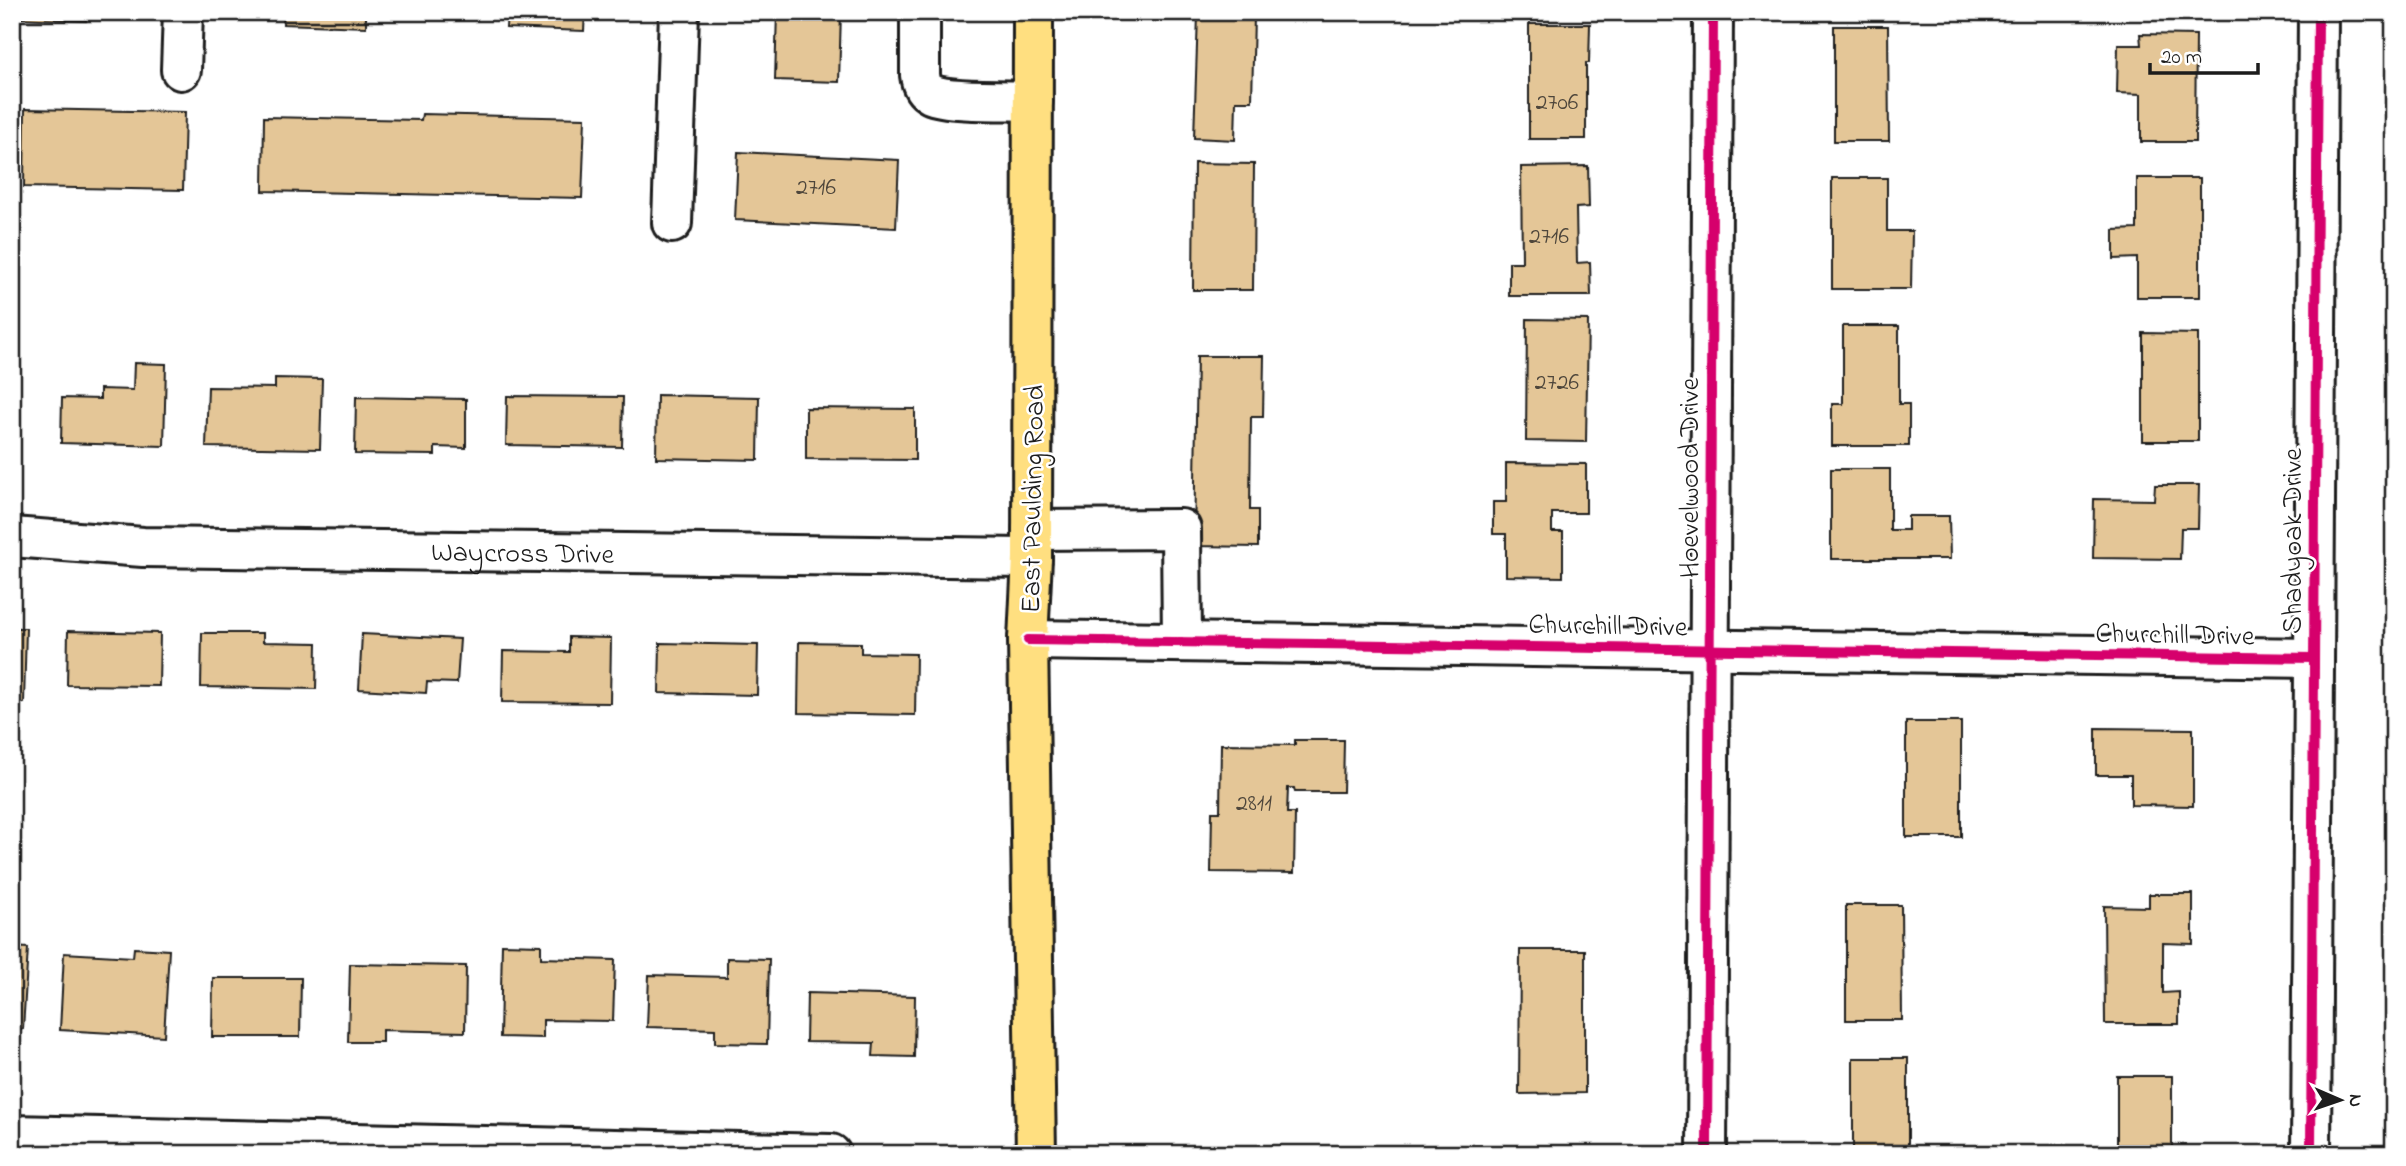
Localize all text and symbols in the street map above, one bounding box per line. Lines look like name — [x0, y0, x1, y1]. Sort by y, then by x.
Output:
scale bar — [2150, 32, 2259, 76]
text: 20 m — [2161, 43, 2202, 73]
house number: 2706 — [1536, 86, 1579, 121]
house number: 2716 — [796, 171, 836, 206]
house number: 2716 — [1529, 220, 1569, 255]
house number: 2726 — [1535, 366, 1580, 401]
street label: Hoevelwood Drive — [1671, 377, 1712, 578]
street label: East Paulding Road — [1012, 384, 1057, 613]
street label: Shadyoak Drive — [2274, 448, 2315, 634]
street label: Waycross Drive — [431, 534, 615, 577]
street label: Churchill Drive — [1528, 606, 1688, 649]
street label: Churchill Drive — [2095, 615, 2255, 658]
house number: 2811 — [1236, 787, 1272, 822]
north arrow — [2304, 1064, 2374, 1134]
text: N — [2341, 1094, 2368, 1108]

